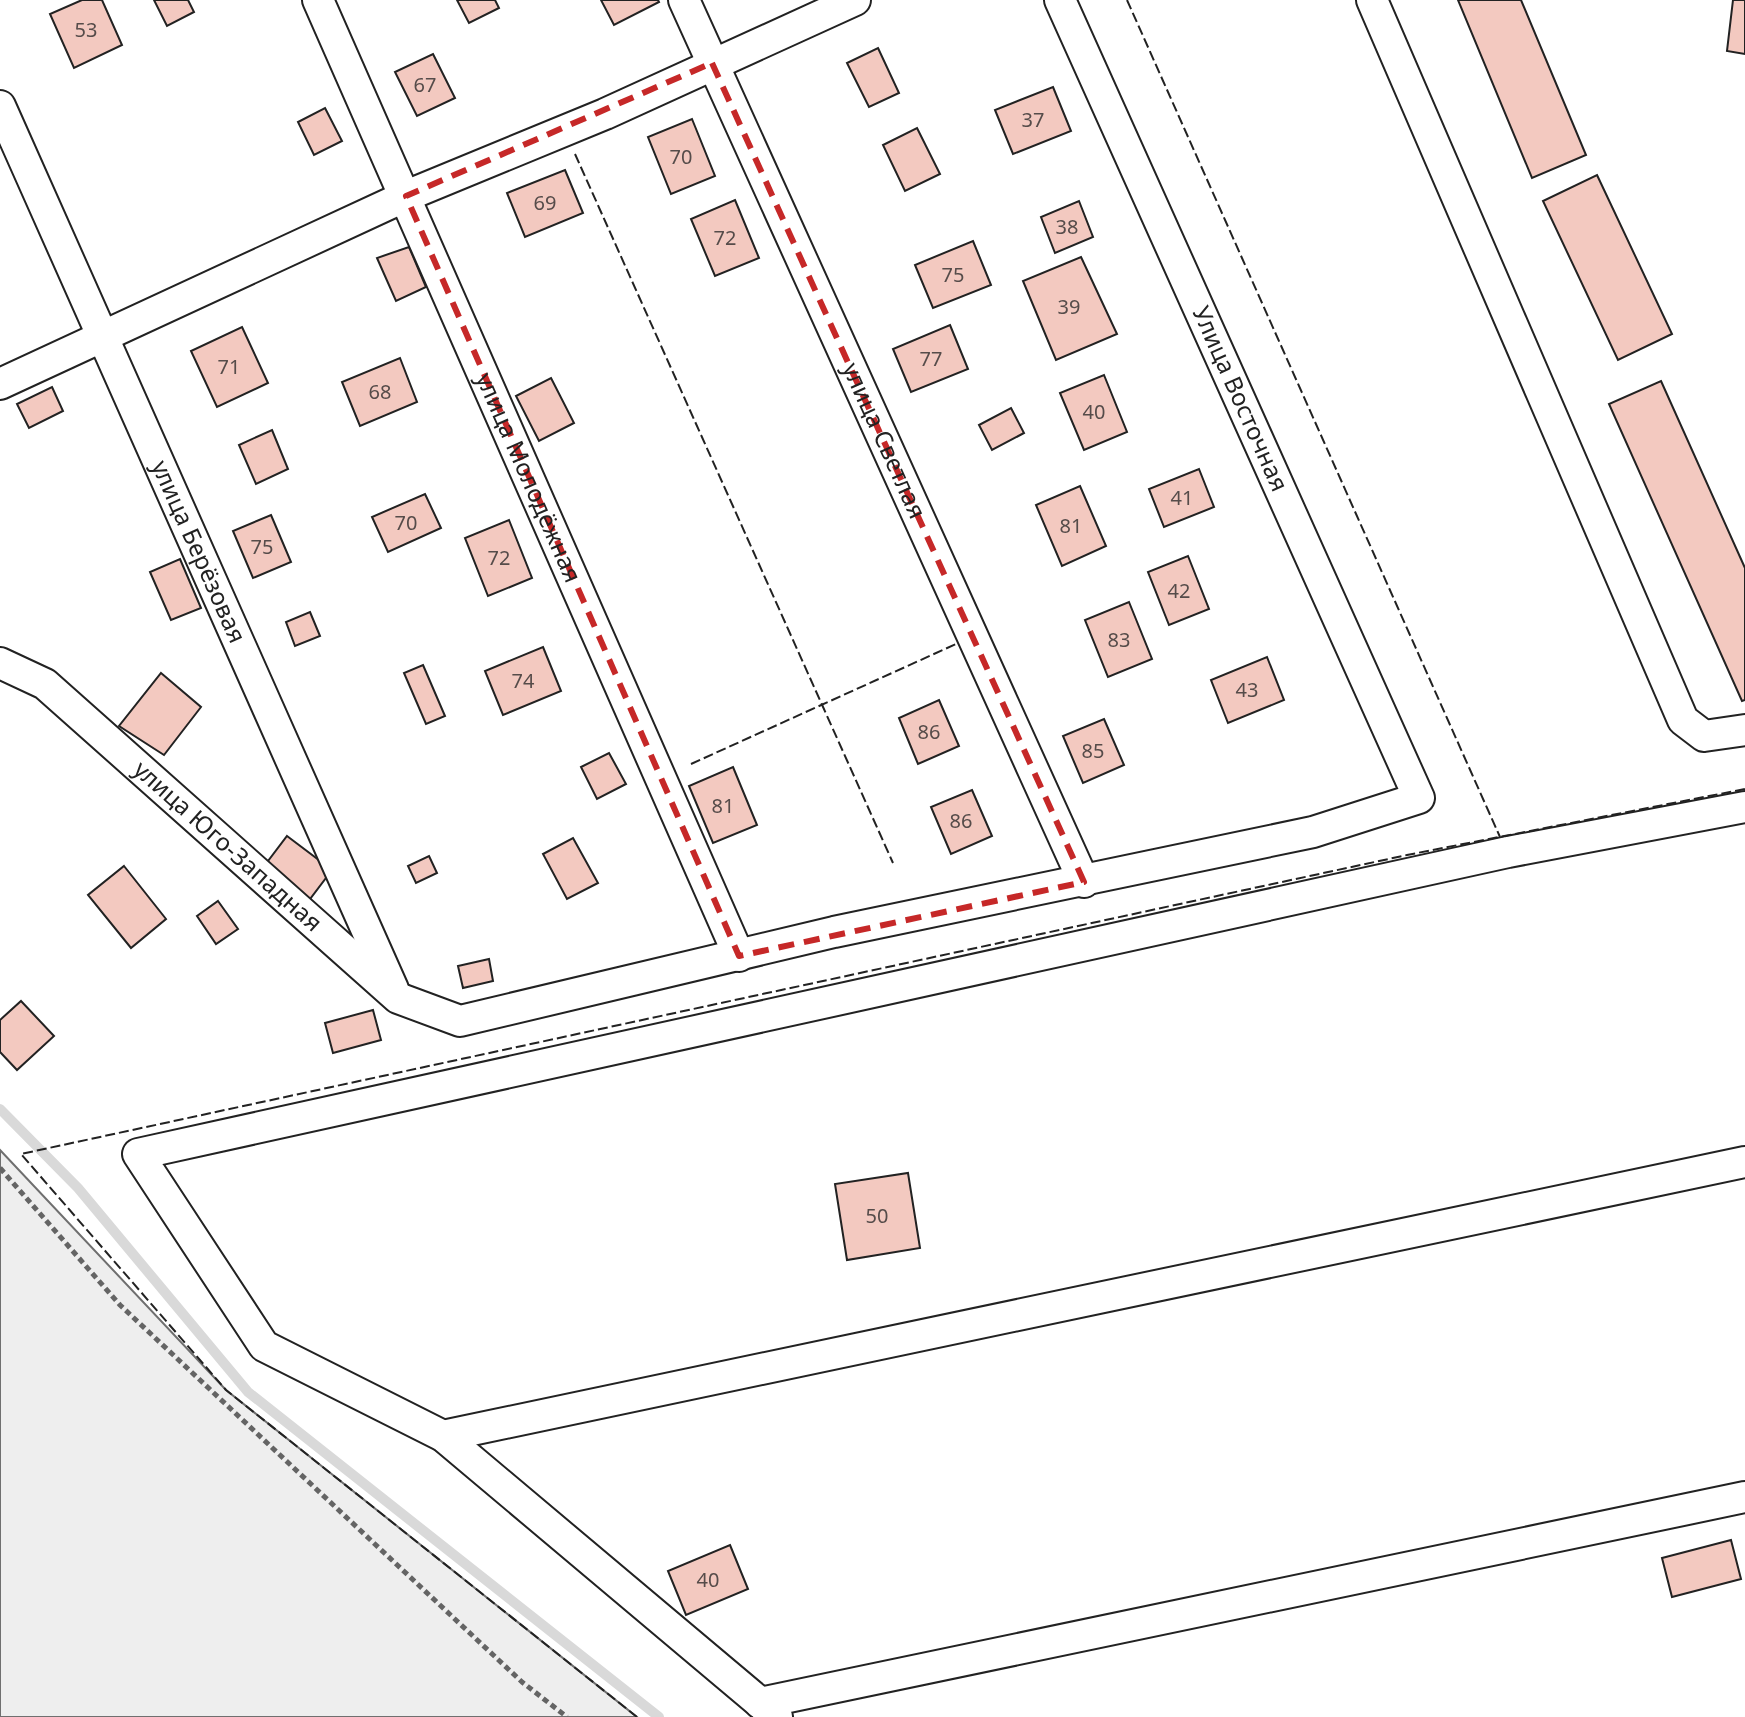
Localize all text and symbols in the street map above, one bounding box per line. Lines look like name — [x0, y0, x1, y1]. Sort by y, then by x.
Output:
house number: 53 — [75, 16, 97, 43]
house number: 67 — [414, 71, 436, 98]
house number: 37 — [1022, 106, 1044, 133]
house number: 70 — [670, 143, 692, 170]
house number: 69 — [534, 189, 556, 216]
house number: 38 — [1056, 213, 1078, 240]
house number: 72 — [714, 224, 736, 251]
house number: 75 — [942, 261, 964, 288]
house number: 39 — [1058, 293, 1080, 320]
street label: Улица Восточная — [1186, 301, 1297, 496]
house number: 77 — [920, 345, 942, 372]
house number: 71 — [218, 353, 240, 380]
street label: улица Светлая — [836, 357, 935, 523]
street label: улица Молодёжная — [469, 367, 590, 587]
house number: 68 — [369, 378, 391, 405]
house number: 40 — [1083, 398, 1105, 425]
street label: улица Берёзовая — [145, 455, 255, 648]
house number: 41 — [1171, 484, 1193, 511]
house number: 70 — [395, 509, 417, 536]
house number: 81 — [1060, 512, 1082, 539]
house number: 75 — [251, 533, 273, 560]
house number: 72 — [488, 544, 510, 571]
house number: 42 — [1168, 577, 1190, 604]
house number: 83 — [1108, 626, 1130, 653]
house number: 74 — [512, 667, 535, 694]
house number: 43 — [1236, 676, 1258, 703]
house number: 86 — [918, 718, 940, 745]
house number: 85 — [1082, 737, 1104, 764]
street label: улица Юго-Западная — [127, 752, 330, 938]
house number: 81 — [712, 792, 734, 819]
house number: 86 — [950, 807, 972, 834]
house number: 50 — [866, 1202, 888, 1229]
house number: 40 — [697, 1566, 719, 1593]

